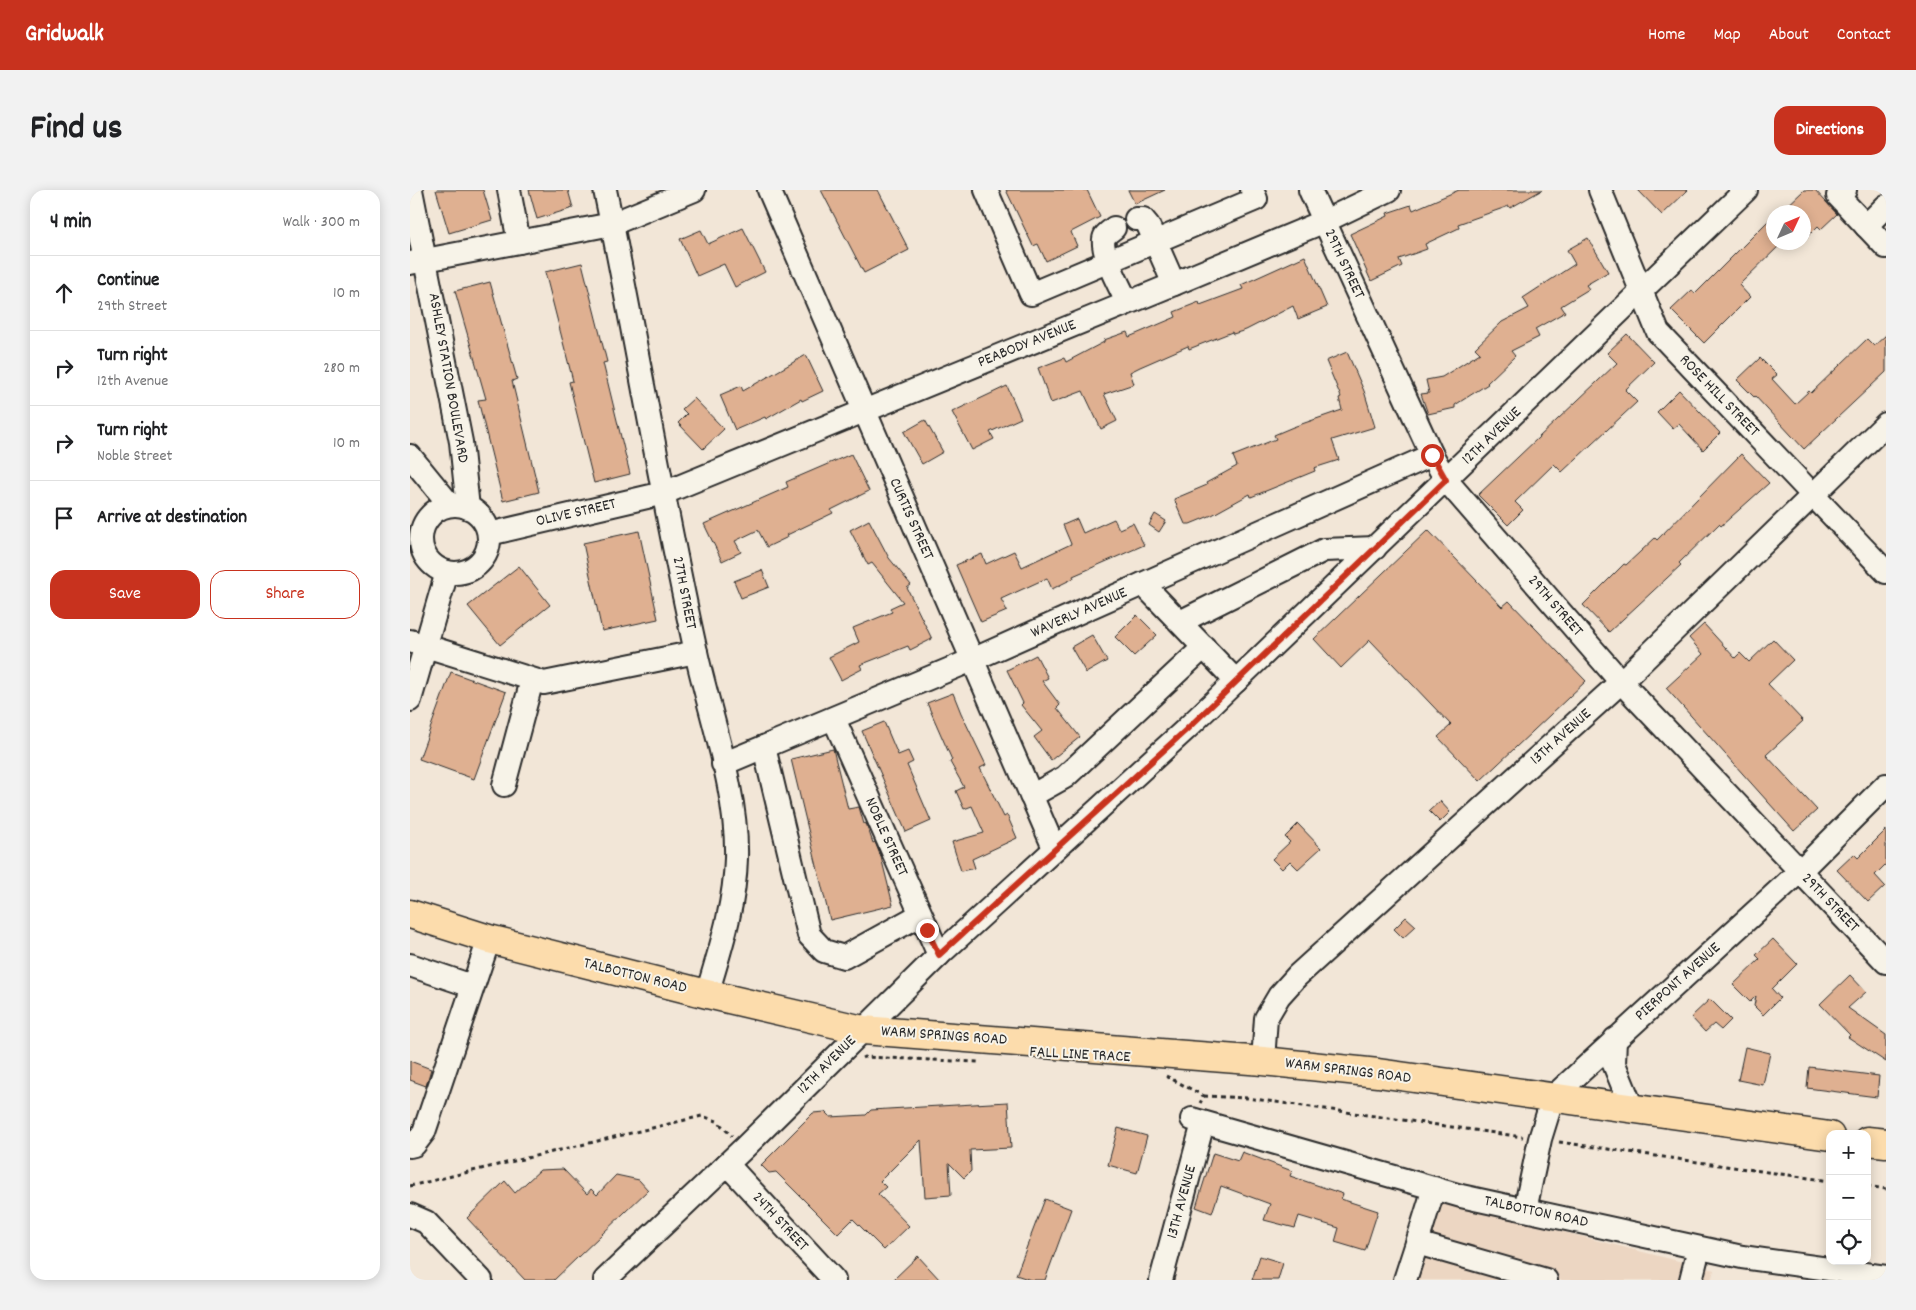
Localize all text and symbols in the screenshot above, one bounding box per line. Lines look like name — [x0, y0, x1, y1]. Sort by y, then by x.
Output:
text: Gridwalk — [25, 18, 104, 52]
text: Home — [1648, 23, 1685, 48]
text: Map — [1713, 23, 1741, 48]
text: About — [1769, 23, 1809, 48]
text: Contact — [1837, 23, 1891, 48]
text: Find us — [30, 105, 122, 155]
button: Directions — [1774, 106, 1886, 155]
north arrow — [1766, 205, 1811, 250]
text: 4 min — [50, 208, 92, 238]
text: Walk · 300 m — [283, 211, 360, 234]
street label: 29TH STREET — [1318, 225, 1370, 303]
text: Continue — [97, 268, 159, 295]
icon: ahead — [50, 279, 78, 307]
text: 10 m — [333, 282, 360, 305]
street label: ASHLEY STATION BOULEVARD — [422, 291, 474, 465]
text: 29th Street — [97, 295, 167, 318]
street label: PEABODY AVENUE — [974, 314, 1080, 374]
text: Turn right — [97, 343, 168, 370]
street label: ROSE HILL STREET — [1674, 350, 1765, 443]
icon: right — [50, 354, 78, 382]
text: 280 m — [323, 357, 360, 380]
text: 12th Avenue — [97, 370, 168, 393]
street label: 12TH AVENUE — [1457, 401, 1528, 470]
text: Turn right — [97, 418, 168, 445]
icon: right — [50, 429, 78, 457]
text: 10 m — [333, 432, 360, 455]
route start — [1421, 444, 1444, 467]
text: Noble Street — [97, 445, 172, 468]
street label: CURTIS STREET — [883, 474, 940, 564]
street label: OLIVE STREET — [534, 492, 619, 533]
icon: arrive — [50, 504, 78, 532]
text: Arrive at destination — [97, 505, 247, 532]
street label: 27TH STREET — [666, 555, 702, 632]
button: Save — [50, 570, 200, 619]
button: Share — [210, 570, 360, 619]
street label: 29TH STREET — [1522, 570, 1589, 642]
street label: WAVERLY AVENUE — [1027, 581, 1132, 645]
street label: 13TH AVENUE — [1525, 703, 1597, 771]
street label: NOBLE STREET — [858, 794, 914, 881]
street label: 29TH STREET — [1796, 868, 1865, 938]
route end — [916, 919, 939, 942]
street label: PIERPONT AVENUE — [1630, 937, 1726, 1027]
street label: TALBOTTON ROAD — [581, 952, 689, 1000]
street label: WARM SPRINGS ROAD — [880, 1020, 1008, 1052]
street label: 12TH AVENUE — [792, 1030, 862, 1100]
street label: FALL LINE TRACE — [1029, 1041, 1132, 1069]
street label: WARM SPRINGS ROAD — [1284, 1052, 1412, 1090]
map controls — [1826, 1130, 1871, 1265]
button: + — [1826, 1130, 1871, 1175]
street label: 13TH AVENUE — [1161, 1162, 1203, 1241]
button: − — [1826, 1175, 1871, 1220]
street label: 24TH STREET — [746, 1187, 814, 1257]
street label: TALBOTTON ROAD — [1482, 1190, 1590, 1234]
button: locate — [1826, 1220, 1871, 1265]

